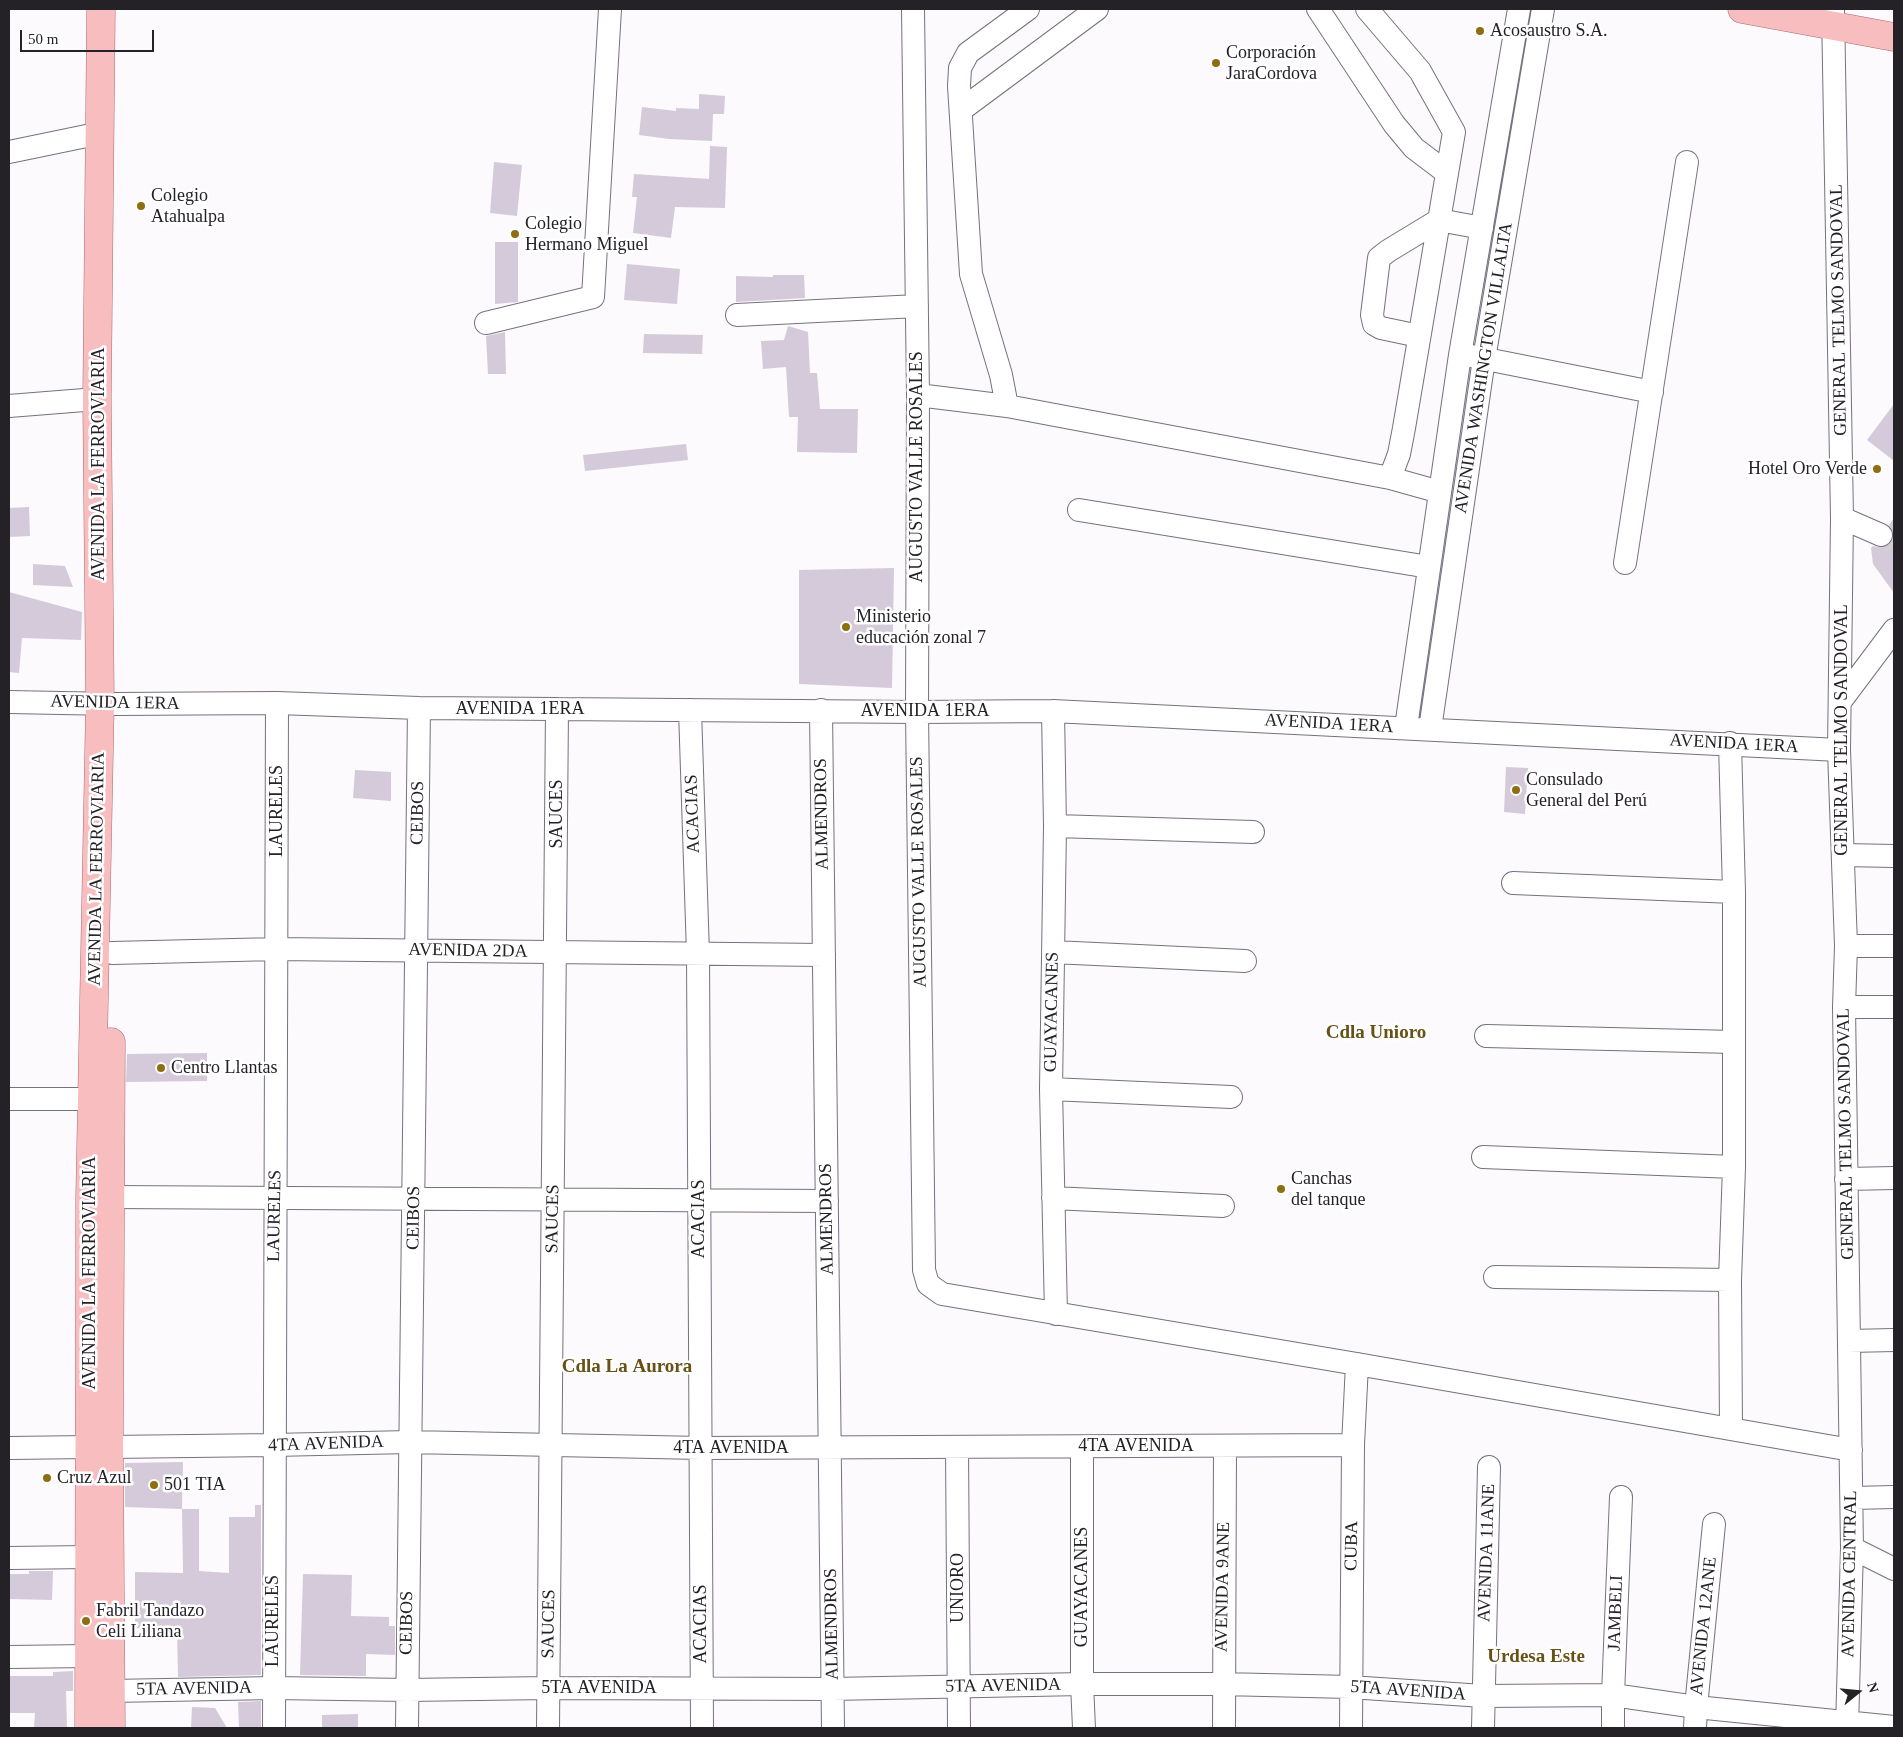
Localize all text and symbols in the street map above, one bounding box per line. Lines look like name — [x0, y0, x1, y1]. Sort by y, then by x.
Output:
scale bar — [22, 20, 156, 52]
place label: Acosaustro S.A. — [1490, 20, 1607, 42]
marker: Acosaustro S.A. — [1474, 25, 1486, 37]
text: 50 m — [28, 31, 58, 47]
place label: Corporación JaraCordova — [1226, 42, 1317, 84]
marker: Corporación JaraCordova — [1210, 57, 1222, 69]
street label: GENERAL TELMO SANDOVAL — [1826, 184, 1852, 436]
place label: Colegio Atahualpa — [151, 185, 225, 228]
marker: Colegio Atahualpa — [135, 200, 147, 212]
place label: Colegio Hermano Miguel — [525, 213, 648, 255]
street label: AVENIDA WASHINGTON VILLALTA — [1450, 221, 1518, 515]
marker: Colegio Hermano Miguel — [509, 228, 521, 240]
street label: AVENIDA LA FERROVIARIA — [88, 347, 110, 581]
street label: AUGUSTO VALLE ROSALES — [906, 351, 928, 583]
place label: Hotel Oro Verde — [1748, 458, 1867, 480]
marker: Hotel Oro Verde — [1871, 463, 1883, 475]
street label: GENERAL TELMO SANDOVAL — [1831, 604, 1853, 856]
place label: Ministerio educación zonal 7 — [856, 606, 986, 649]
marker: Ministerio educación zonal 7 — [840, 621, 852, 633]
street label: AVENIDA 1ERA — [50, 691, 180, 715]
street label: AVENIDA 1ERA — [455, 698, 585, 720]
street label: AVENIDA 1ERA — [860, 700, 990, 722]
street label: AVENIDA 1ERA — [1264, 710, 1394, 738]
street label: AVENIDA 1ERA — [1669, 730, 1799, 758]
street label: AVENIDA LA FERROVIARIA — [84, 752, 110, 986]
street label: AUGUSTO VALLE ROSALES — [906, 756, 932, 988]
street label: ALMENDROS — [810, 758, 834, 870]
street label: LAURELES — [266, 765, 288, 857]
place label: Consulado General del Perú — [1526, 769, 1647, 812]
street label: ACACIAS — [681, 774, 705, 854]
street label: SAUCES — [546, 779, 568, 849]
street label: CEIBOS — [407, 781, 429, 845]
marker: Consulado General del Perú — [1510, 784, 1522, 796]
street label: AVENIDA 2DA — [408, 939, 528, 963]
street label: GUAYACANES — [1040, 952, 1064, 1072]
street label: GENERAL TELMO SANDOVAL — [1833, 1008, 1859, 1260]
district label: Cdla Unioro — [1326, 1022, 1426, 1044]
place label: Centro Llantas — [171, 1057, 277, 1079]
marker: Centro Llantas — [155, 1062, 167, 1074]
street label: AVENIDA LA FERROVIARIA — [79, 1156, 101, 1390]
street label: ALMENDROS — [815, 1163, 839, 1275]
place label: Canchas del tanque — [1291, 1168, 1365, 1210]
street label: LAURELES — [263, 1170, 287, 1262]
street label: ACACIAS — [688, 1179, 710, 1259]
marker: Canchas del tanque — [1275, 1183, 1287, 1195]
street label: SAUCES — [542, 1184, 564, 1254]
street label: CEIBOS — [403, 1186, 425, 1250]
district label: Cdla La Aurora — [562, 1356, 692, 1378]
street label: 4TA AVENIDA — [268, 1431, 384, 1457]
street label: 4TA AVENIDA — [1078, 1435, 1194, 1457]
street label: 4TA AVENIDA — [673, 1437, 789, 1459]
place label: Cruz Azul — [57, 1467, 131, 1489]
marker: Cruz Azul — [41, 1472, 53, 1484]
place label: 501 TIA — [164, 1474, 225, 1496]
marker: 501 TIA — [148, 1479, 160, 1491]
street label: AVENIDA 11ANE — [1474, 1483, 1500, 1623]
street label: AVENIDA CENTRAL — [1838, 1490, 1862, 1658]
street label: CUBA — [1341, 1521, 1363, 1571]
street label: AVENIDA 9ANE — [1211, 1522, 1235, 1652]
street label: GUAYACANES — [1071, 1527, 1093, 1647]
street label: UNIORO — [947, 1553, 969, 1623]
street label: AVENIDA 12ANE — [1686, 1556, 1722, 1696]
street label: ALMENDROS — [820, 1568, 844, 1680]
street label: LAURELES — [262, 1575, 284, 1667]
street label: JAMBELI — [1604, 1575, 1628, 1651]
street label: ACACIAS — [690, 1584, 712, 1664]
street label: SAUCES — [538, 1589, 560, 1659]
street label: CEIBOS — [396, 1591, 418, 1655]
place label: Fabril Tandazo Celi Liliana — [96, 1600, 204, 1642]
marker: Fabril Tandazo Celi Liliana — [80, 1615, 92, 1627]
district label: Urdesa Este — [1487, 1646, 1585, 1668]
north arrow — [1833, 1667, 1883, 1717]
street label: 5TA AVENIDA — [945, 1674, 1061, 1698]
street label: 5TA AVENIDA — [1350, 1676, 1466, 1706]
street label: 5TA AVENIDA — [136, 1677, 252, 1701]
street label: 5TA AVENIDA — [541, 1677, 657, 1699]
text: N — [1864, 1680, 1881, 1695]

